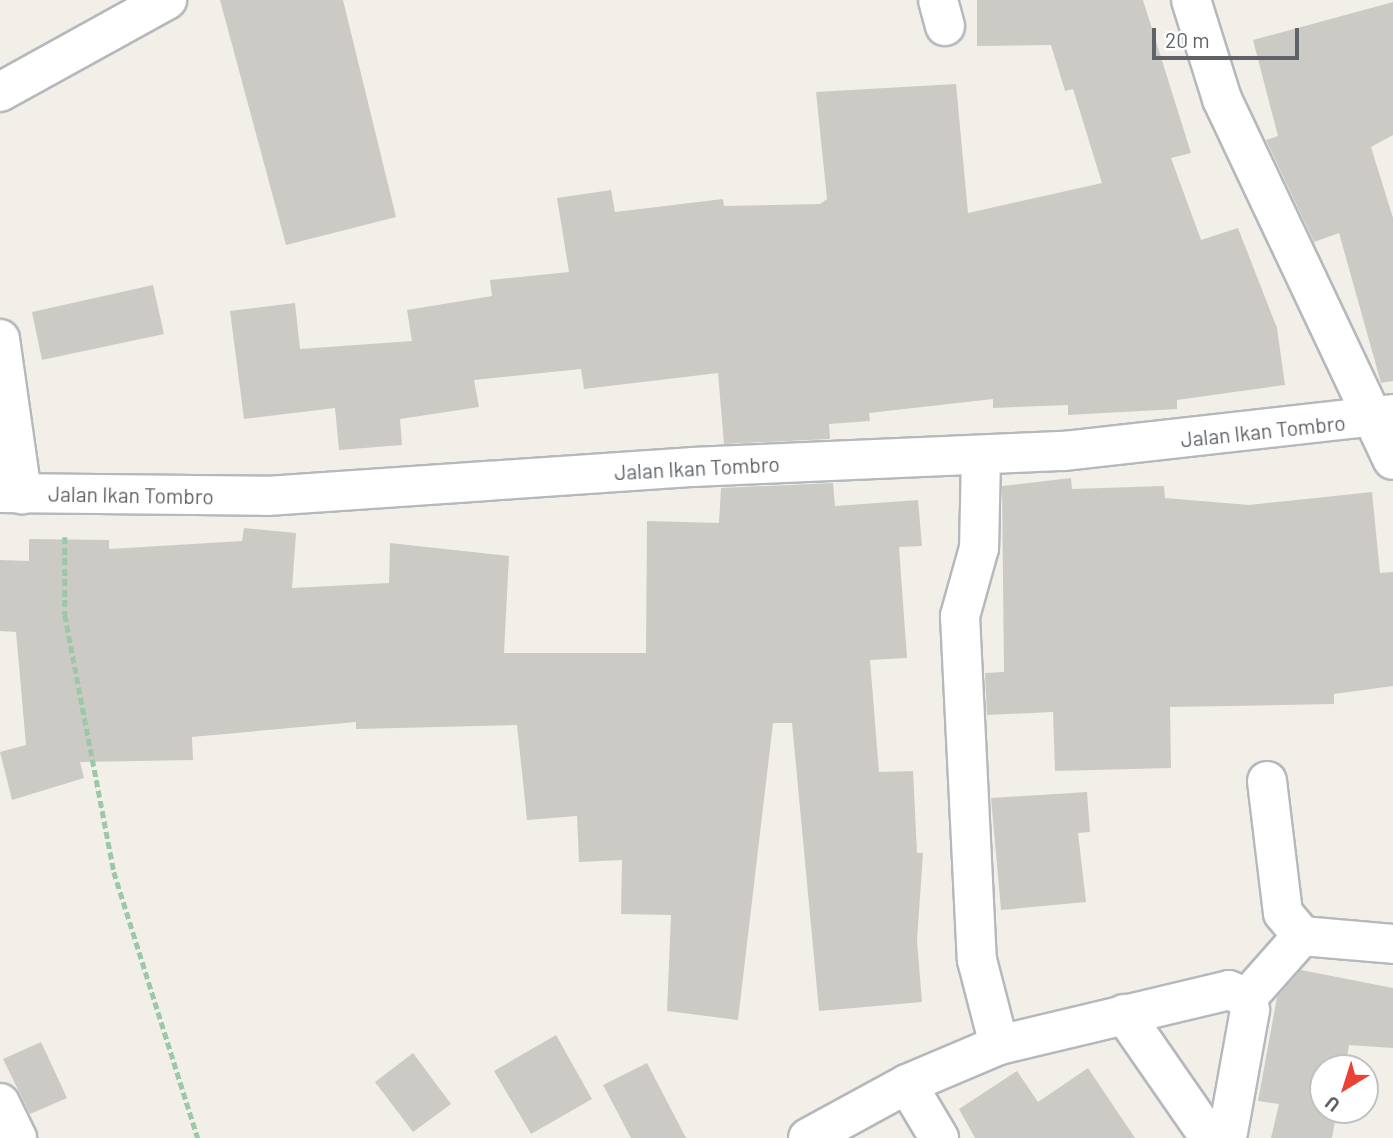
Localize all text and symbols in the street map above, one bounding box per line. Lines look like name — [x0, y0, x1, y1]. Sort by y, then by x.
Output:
scale bar — [1155, 14, 1302, 58]
text: 20 m — [1165, 27, 1210, 52]
street label: Jalan Ikan Tombro — [1179, 410, 1347, 452]
street label: Jalan Ikan Tombro — [614, 451, 780, 485]
street label: Jalan Ikan Tombro — [48, 481, 214, 509]
north arrow — [1309, 1054, 1379, 1124]
text: U — [1320, 1092, 1344, 1117]

